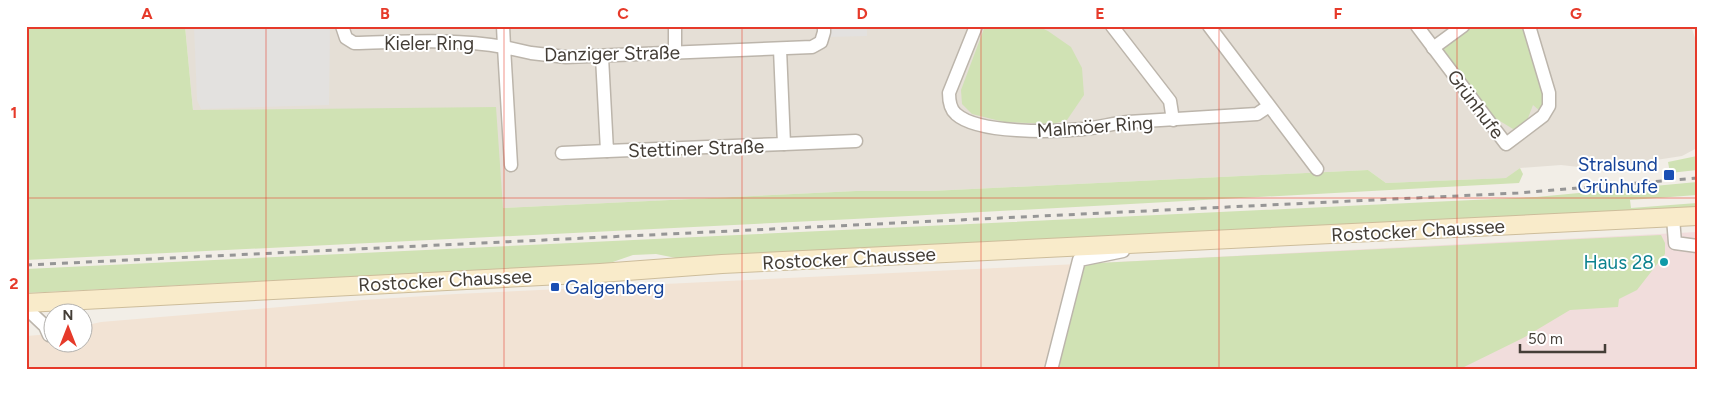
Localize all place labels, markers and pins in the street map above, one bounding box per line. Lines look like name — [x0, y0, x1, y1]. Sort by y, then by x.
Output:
place label: Stralsund Grünhufe — [1577, 153, 1658, 198]
marker: Stralsund Grünhufe — [1662, 168, 1676, 182]
place label: Haus 28 — [1584, 251, 1654, 274]
marker: Haus 28 — [1658, 256, 1670, 268]
place label: Galgenberg — [565, 276, 665, 299]
marker: Galgenberg — [549, 281, 561, 293]

